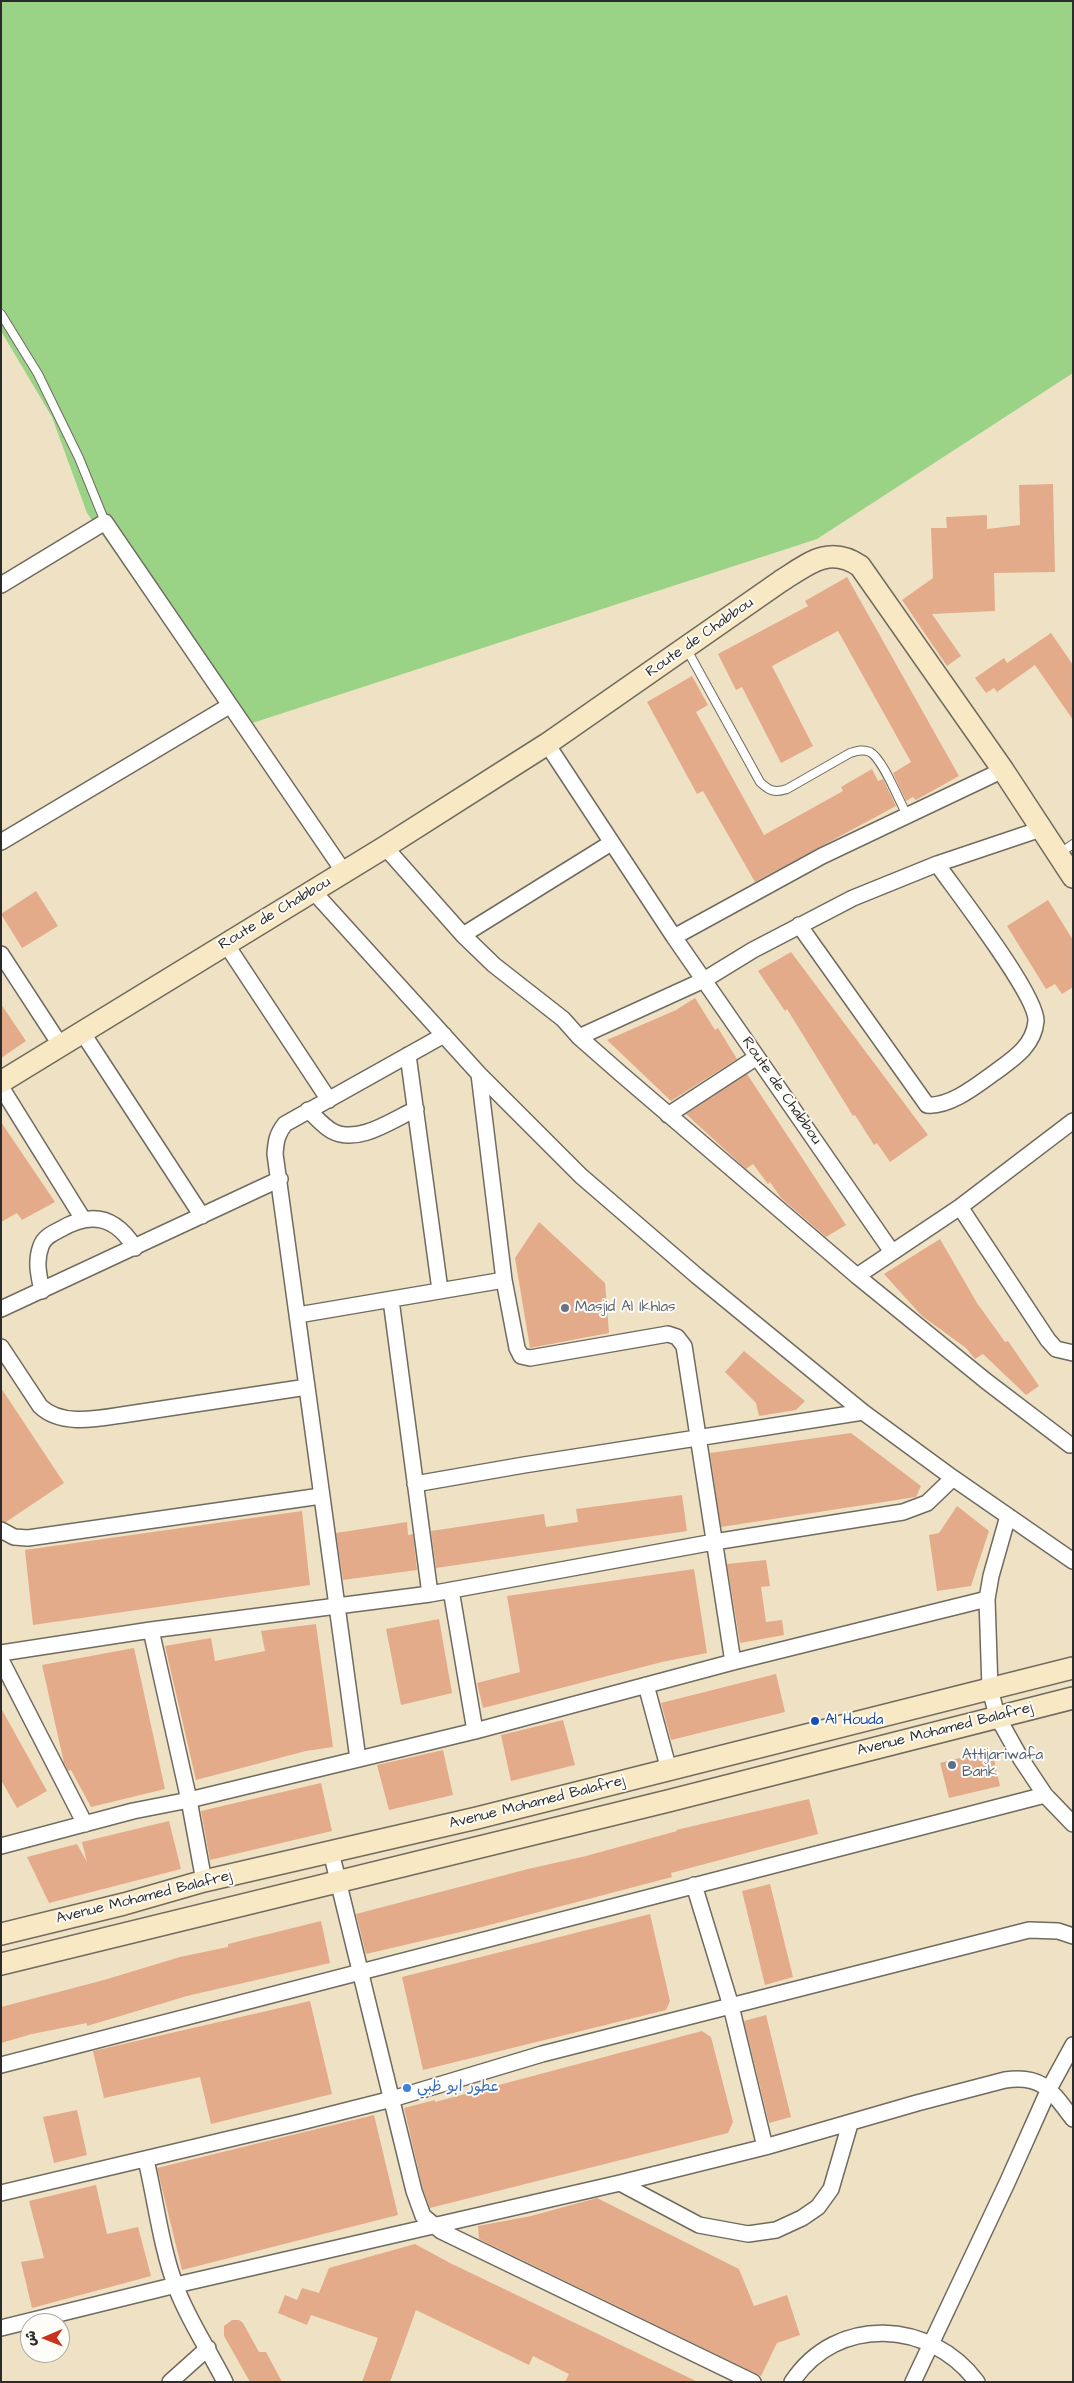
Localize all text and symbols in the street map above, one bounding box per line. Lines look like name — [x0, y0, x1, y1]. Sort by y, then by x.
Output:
street label: Route de Chabbou — [643, 594, 757, 682]
street label: Route de Chabbou — [216, 873, 334, 955]
street label: Route de Chabbou — [737, 1034, 825, 1148]
place label: Masjid Al Ikhlas — [575, 1299, 676, 1317]
marker: Masjid Al Ikhlas — [559, 1302, 571, 1314]
street label: Avenue Mohamed Balafrej — [855, 1699, 1035, 1761]
place label: Al Houda — [825, 1712, 883, 1730]
marker: Al Houda — [809, 1715, 821, 1727]
place label: Attijariwafa Bank — [962, 1747, 1043, 1782]
marker: Attijariwafa Bank — [946, 1759, 958, 1771]
street label: Avenue Mohamed Balafrej — [447, 1772, 627, 1834]
street label: Avenue Mohamed Balafrej — [54, 1867, 234, 1929]
place label: عطور ابو ظبي — [417, 2079, 500, 2097]
marker: عطور ابو ظبي — [401, 2082, 413, 2094]
north arrow — [20, 2313, 70, 2363]
text: ش — [21, 2330, 41, 2346]

